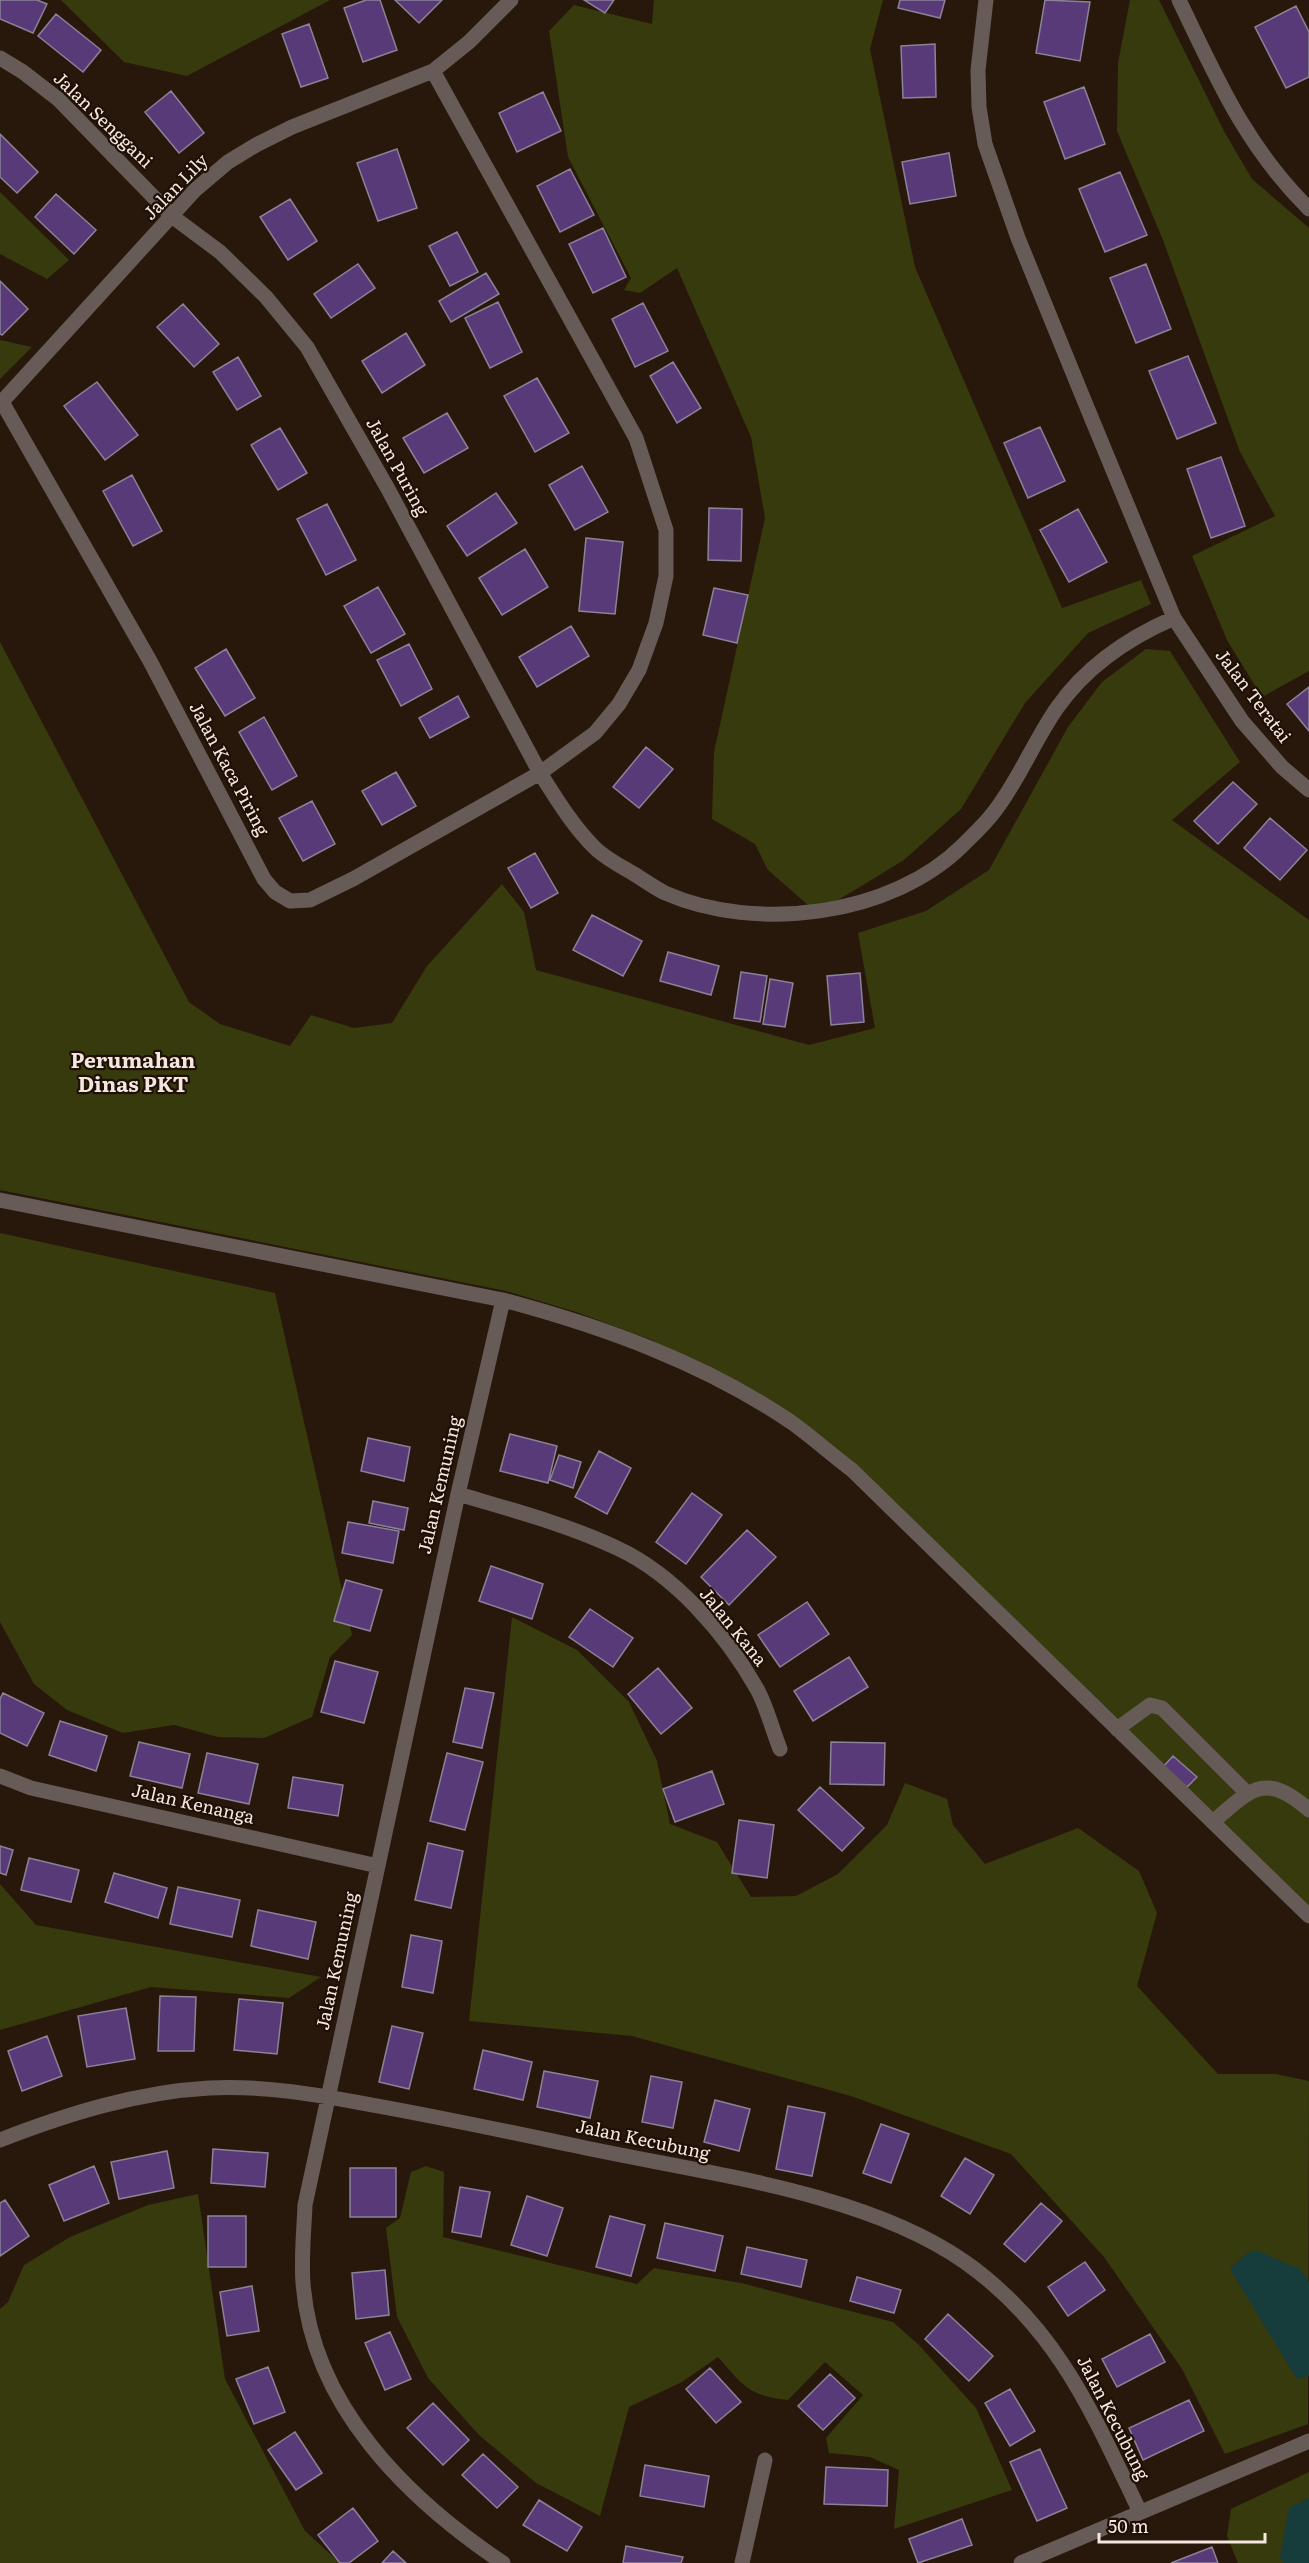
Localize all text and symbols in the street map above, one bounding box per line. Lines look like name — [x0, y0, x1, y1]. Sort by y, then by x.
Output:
street label: Jalan Senggani — [48, 64, 160, 174]
street label: Jalan Lily — [136, 146, 214, 225]
street label: Jalan Puring — [360, 412, 437, 521]
street label: Jalan Teratai — [1210, 642, 1299, 748]
street label: Jalan Kaca Piring — [184, 696, 278, 841]
district label: Perumahan Dinas PKT — [71, 1043, 196, 1098]
street label: Jalan Kemuning — [410, 1412, 468, 1556]
street label: Jalan Kana — [694, 1581, 775, 1672]
street label: Jalan Kenanga — [129, 1775, 258, 1830]
street label: Jalan Kemuning — [308, 1888, 364, 2032]
street label: Jalan Kecubung — [574, 2111, 714, 2166]
street label: Jalan Kecubung — [1071, 2350, 1158, 2485]
scale bar — [1099, 2506, 1266, 2544]
text: 50 m — [1108, 2512, 1149, 2539]

